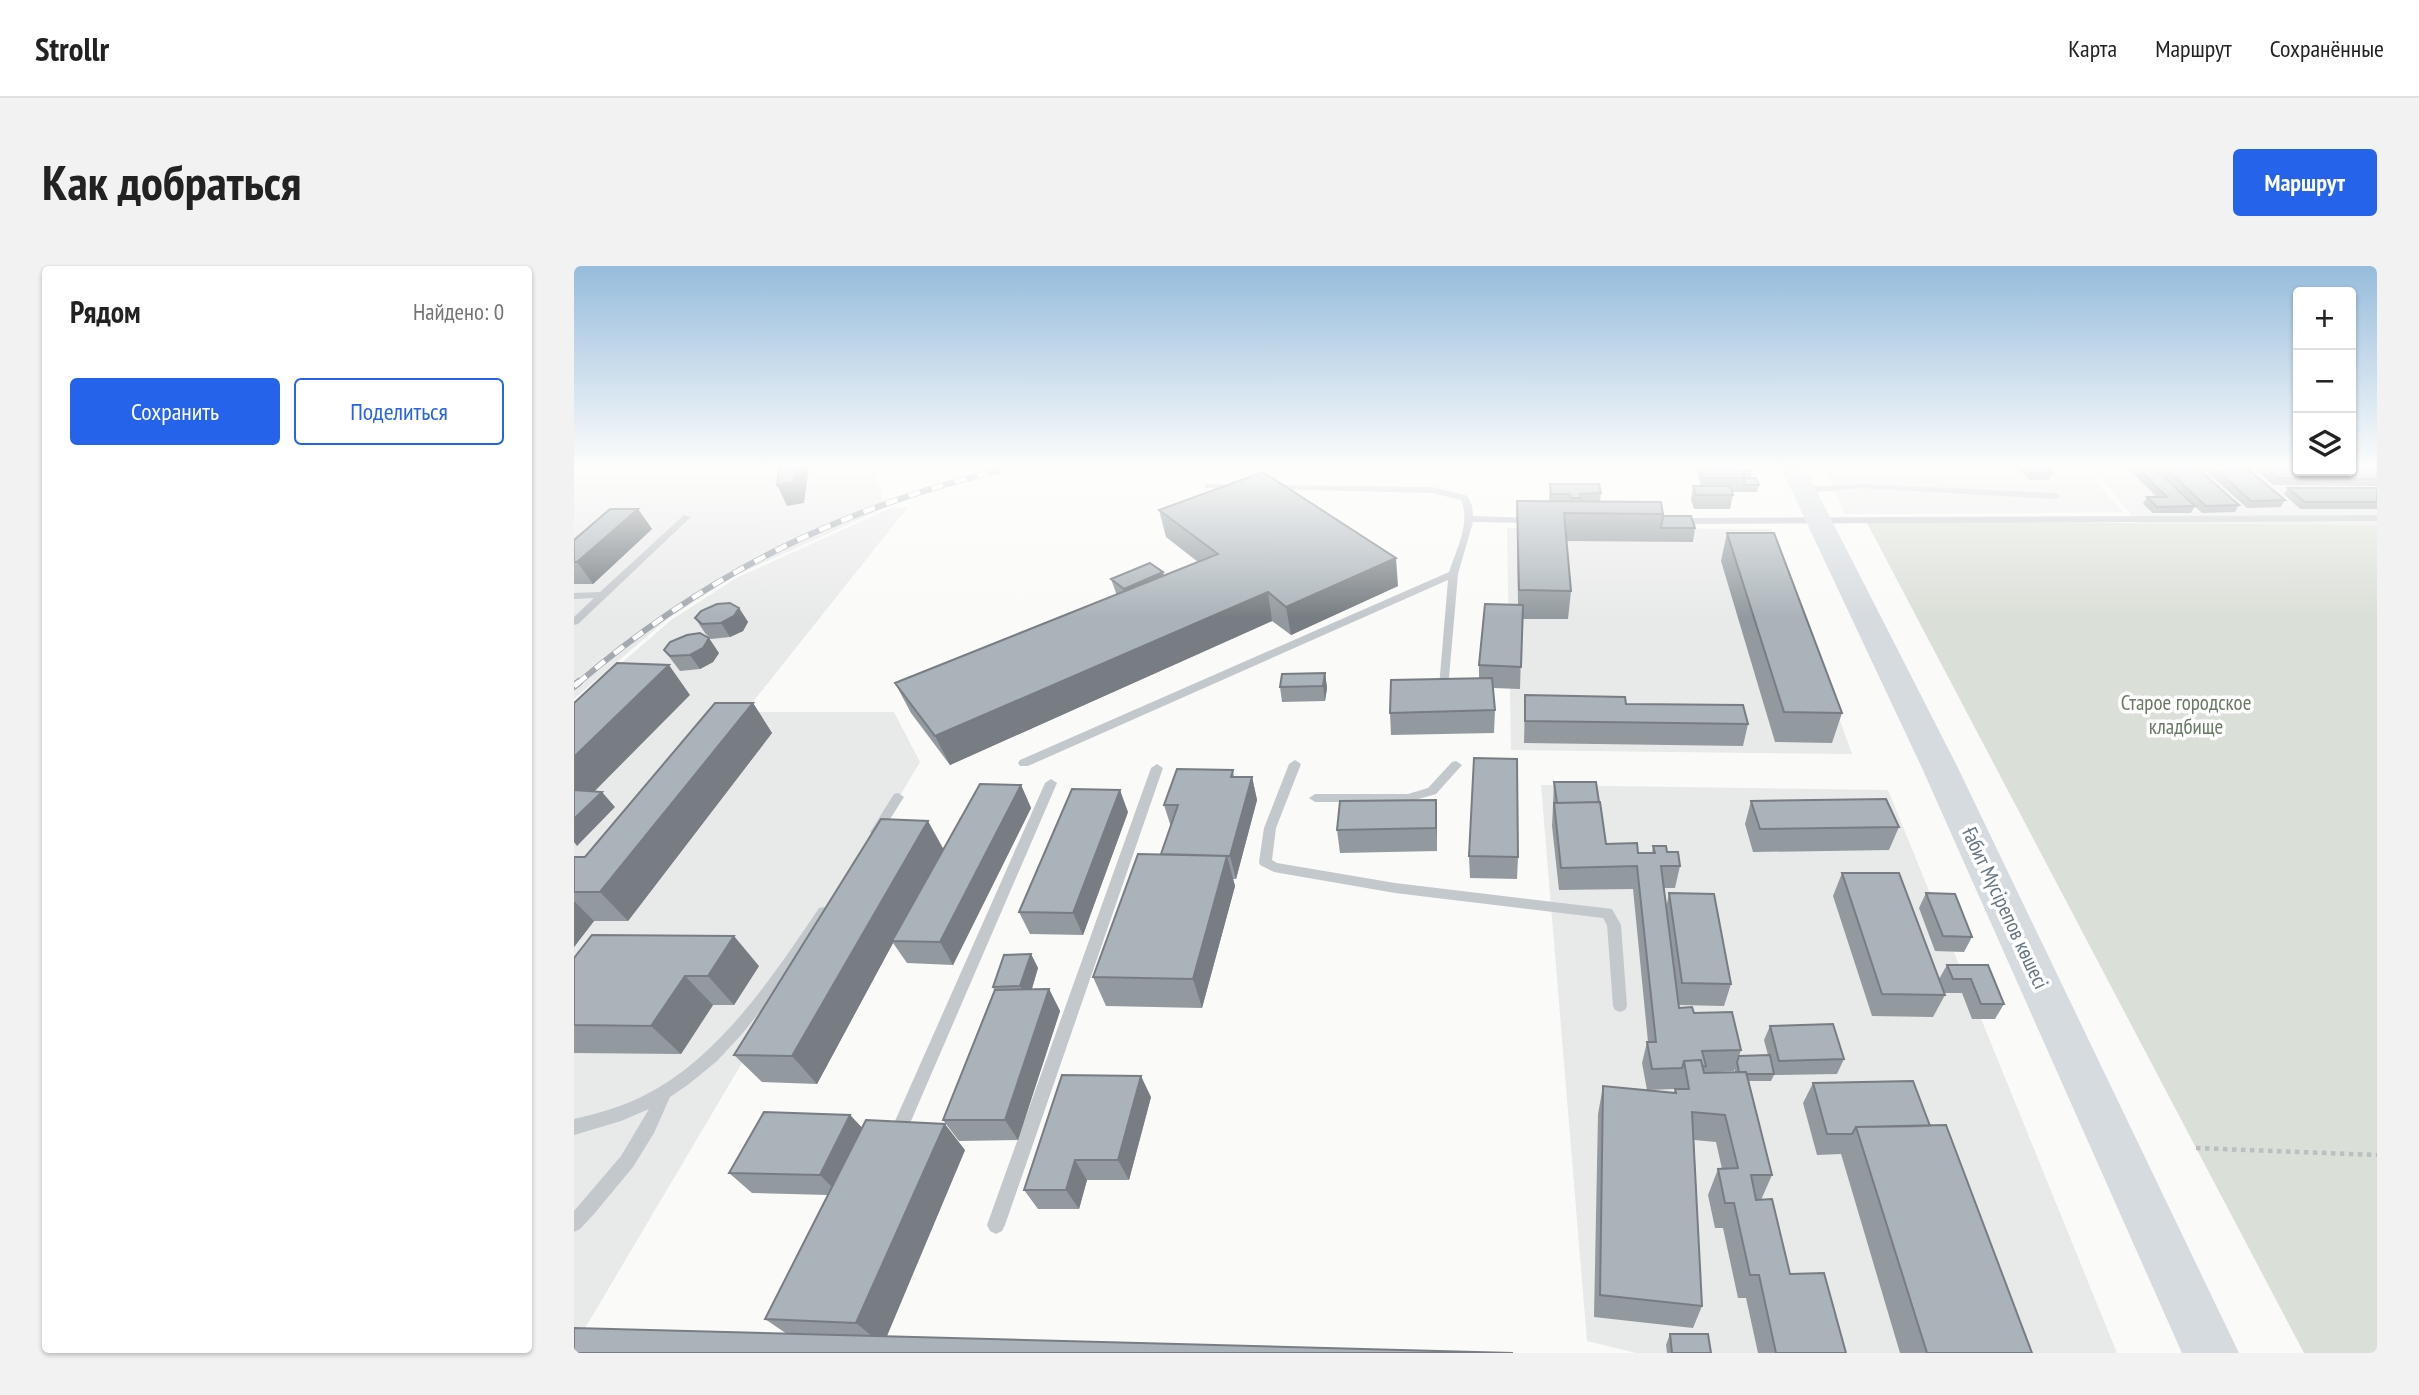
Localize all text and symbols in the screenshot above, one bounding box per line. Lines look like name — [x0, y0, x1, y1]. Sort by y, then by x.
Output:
text: Strollr — [35, 27, 109, 70]
text: Карта — [2068, 33, 2117, 64]
text: Маршрут — [2155, 33, 2232, 64]
text: Сохранённые — [2270, 33, 2384, 64]
button: Маршрут — [2233, 149, 2377, 216]
text: Как добраться — [42, 150, 301, 214]
map controls — [2293, 287, 2356, 476]
button: + — [2293, 287, 2356, 350]
text: Рядом — [70, 292, 141, 331]
text: Найдено: 0 — [413, 297, 504, 326]
button: − — [2293, 350, 2356, 413]
button: Сохранить — [70, 378, 280, 445]
button: Поделиться — [294, 378, 504, 445]
button: layers — [2293, 413, 2356, 476]
park label: Старое городское кладбище — [2121, 689, 2251, 740]
street label: Ғабит Мүсірепов көшесі — [1956, 822, 2055, 993]

